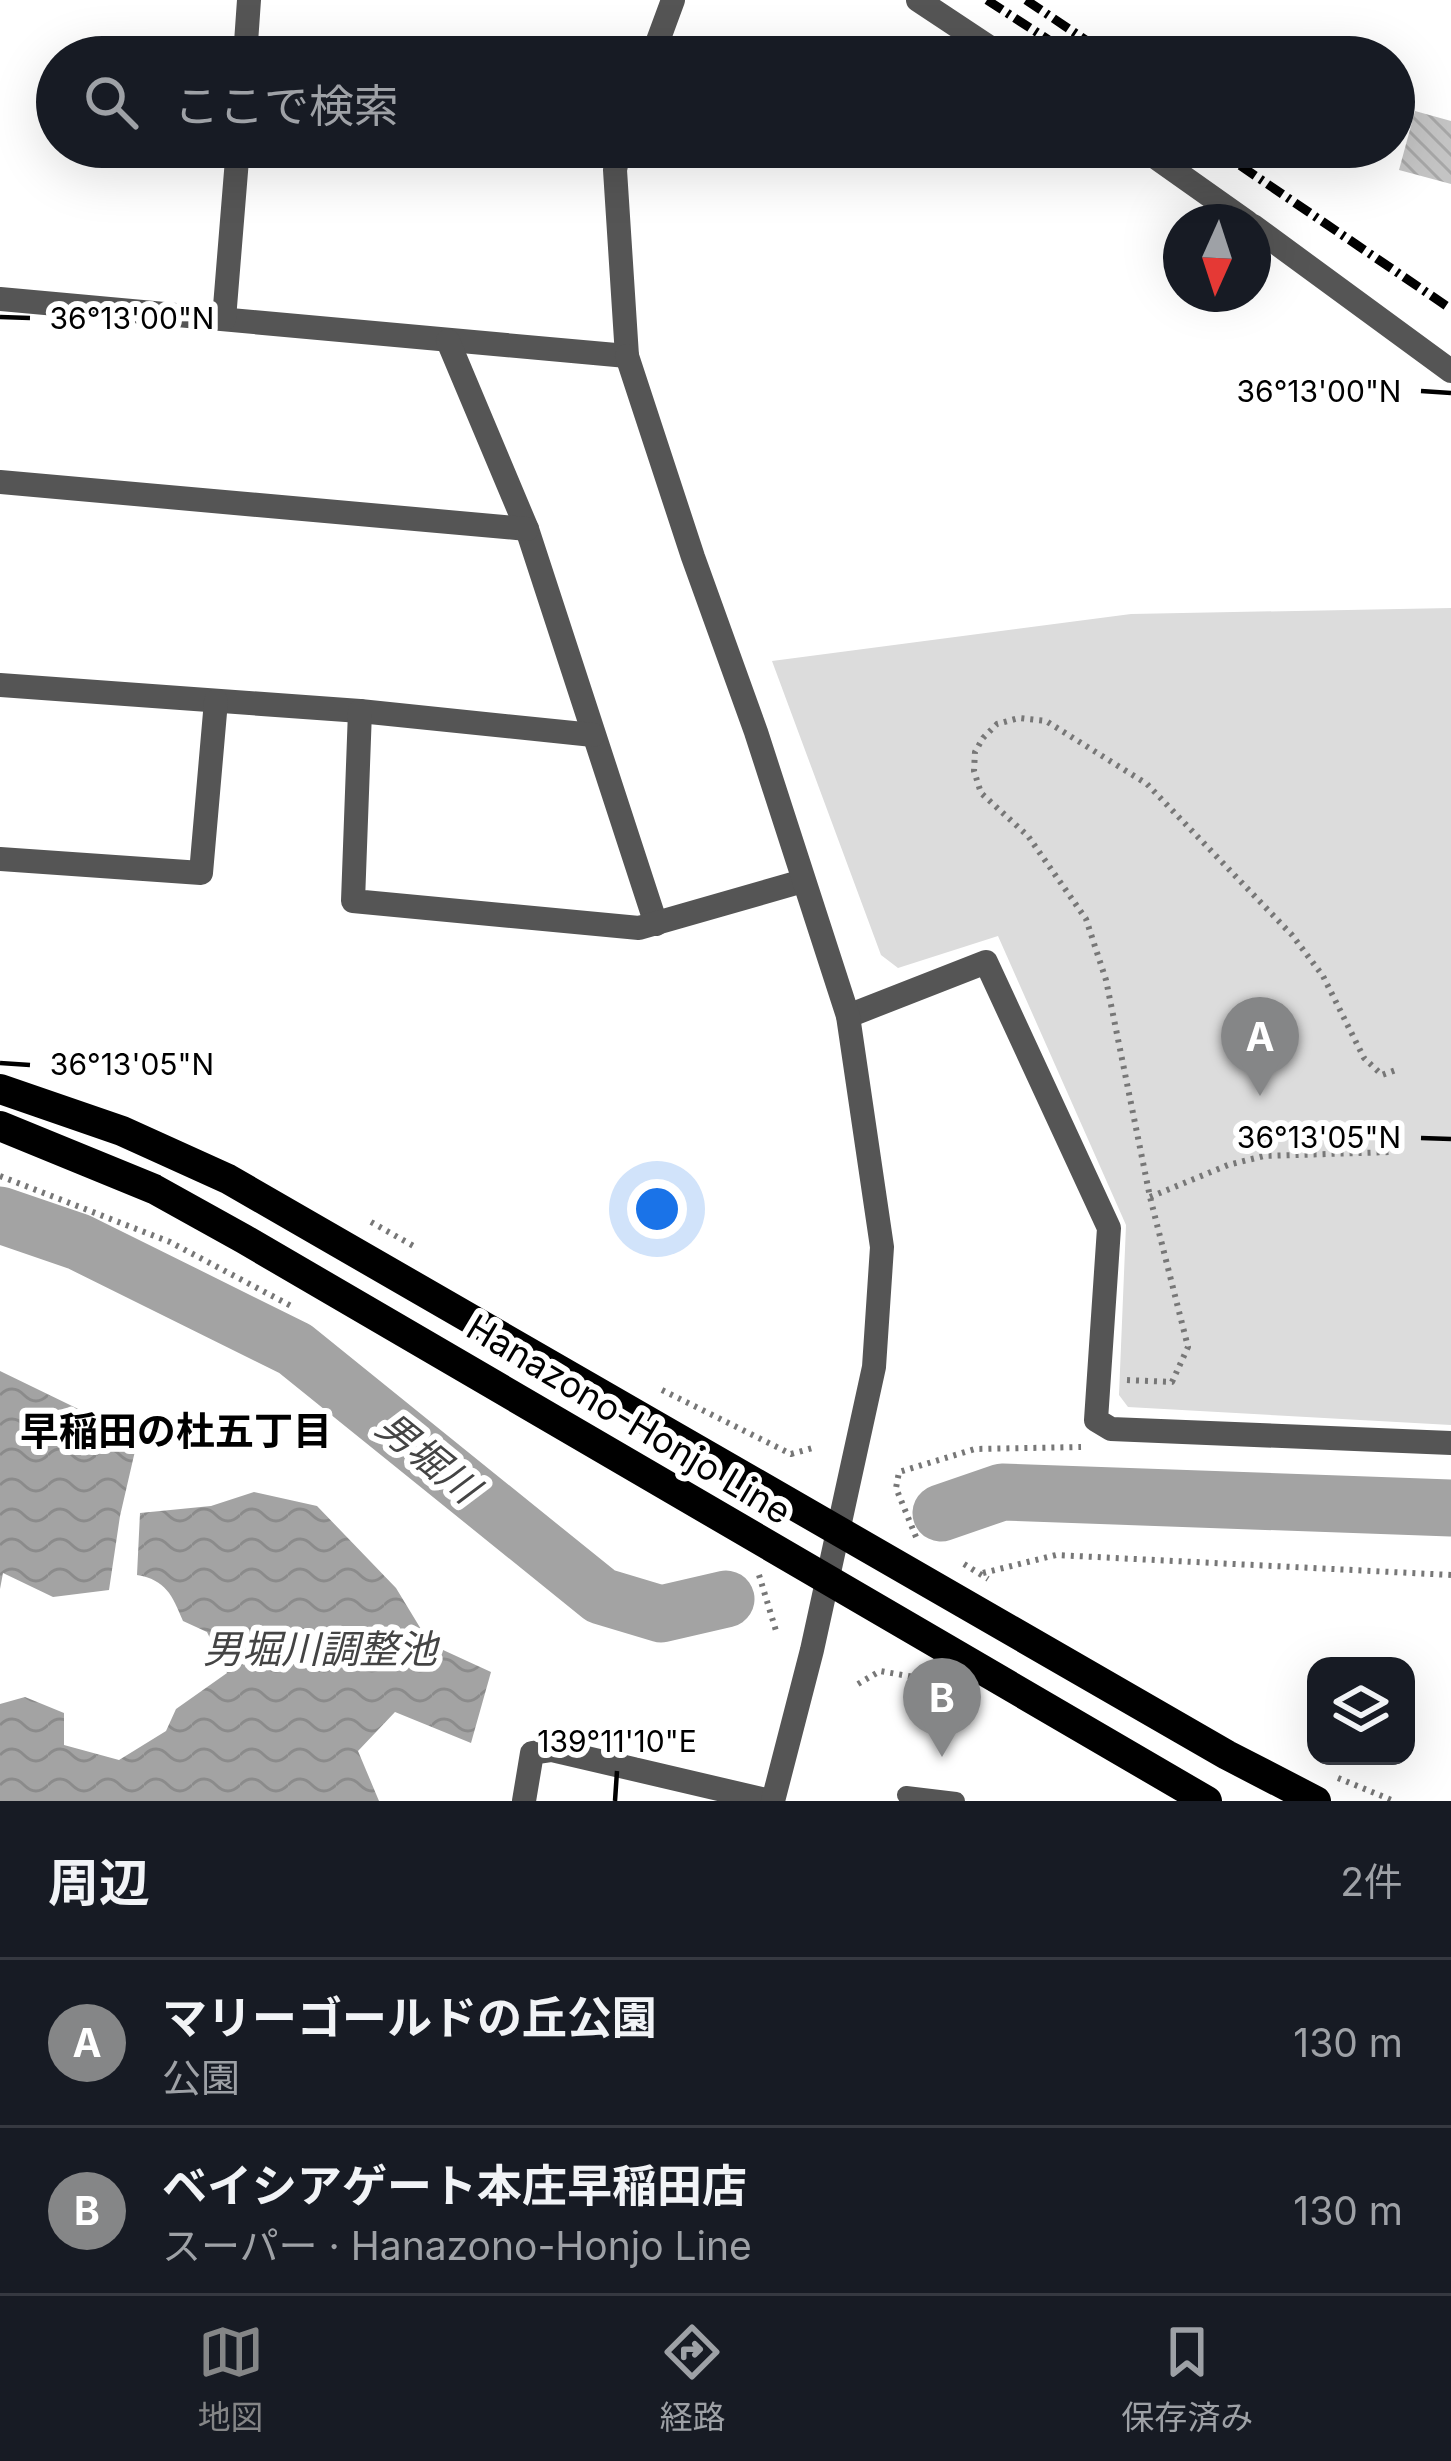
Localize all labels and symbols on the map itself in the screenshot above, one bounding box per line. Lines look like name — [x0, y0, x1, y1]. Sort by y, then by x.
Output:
north arrow — [1163, 204, 1271, 312]
text: 36°13'00"N — [50, 300, 214, 336]
text: 36°13'00"N — [1237, 373, 1401, 409]
pin: A — [1221, 997, 1299, 1096]
text: 36°13'05"N — [50, 1046, 214, 1082]
text: 36°13'05"N — [1237, 1119, 1401, 1155]
your location — [627, 1179, 687, 1239]
street label: Hanazono-Honjo Line — [459, 1305, 799, 1533]
water label: 男堀川 — [368, 1402, 492, 1514]
district label: 早稲田の杜五丁目 — [20, 1407, 332, 1454]
water label: 男堀川調整池 — [203, 1625, 441, 1672]
pin: B — [903, 1658, 981, 1757]
text: 139°11'10"E — [537, 1723, 697, 1759]

